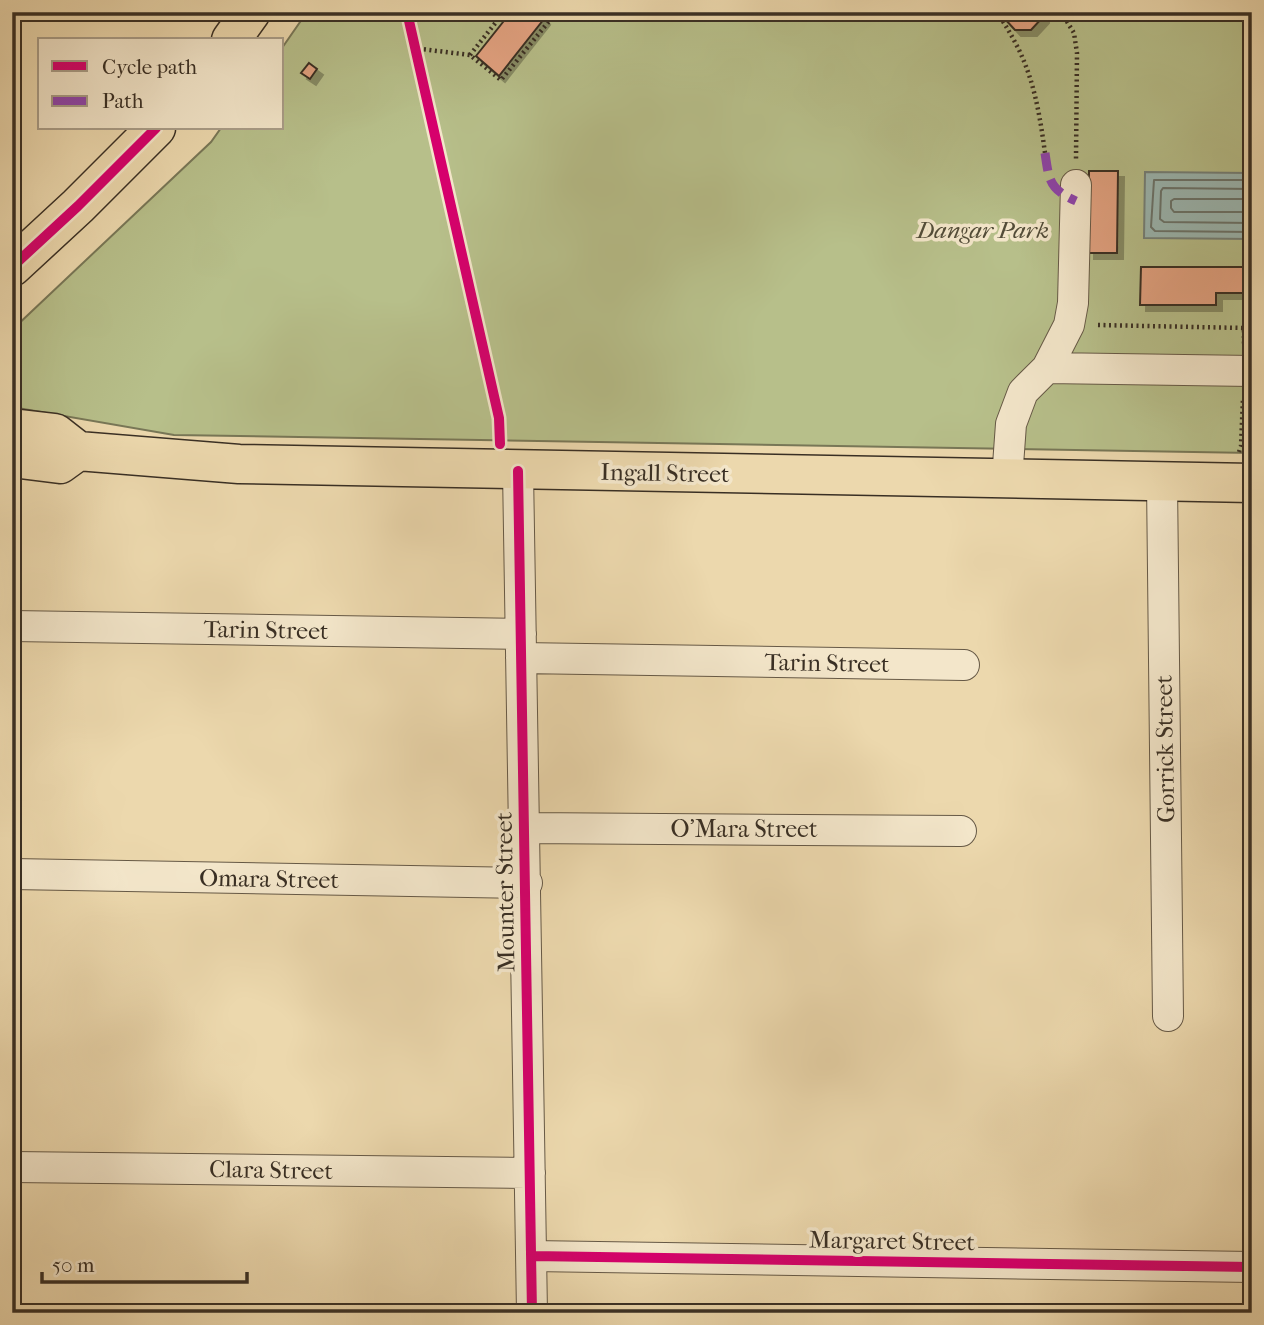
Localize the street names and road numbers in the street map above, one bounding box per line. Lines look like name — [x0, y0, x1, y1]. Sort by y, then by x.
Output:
street label: Ingall Street — [600, 458, 730, 488]
street label: Tarin Street — [203, 615, 329, 645]
street label: Tarin Street — [764, 648, 890, 678]
street label: Gorrick Street — [1150, 674, 1180, 823]
street label: Mounter Street — [490, 811, 520, 972]
street label: O'Mara Street — [671, 815, 818, 843]
street label: Omara Street — [199, 864, 340, 894]
street label: Clara Street — [209, 1155, 334, 1185]
street label: Margaret Street — [809, 1226, 976, 1256]

